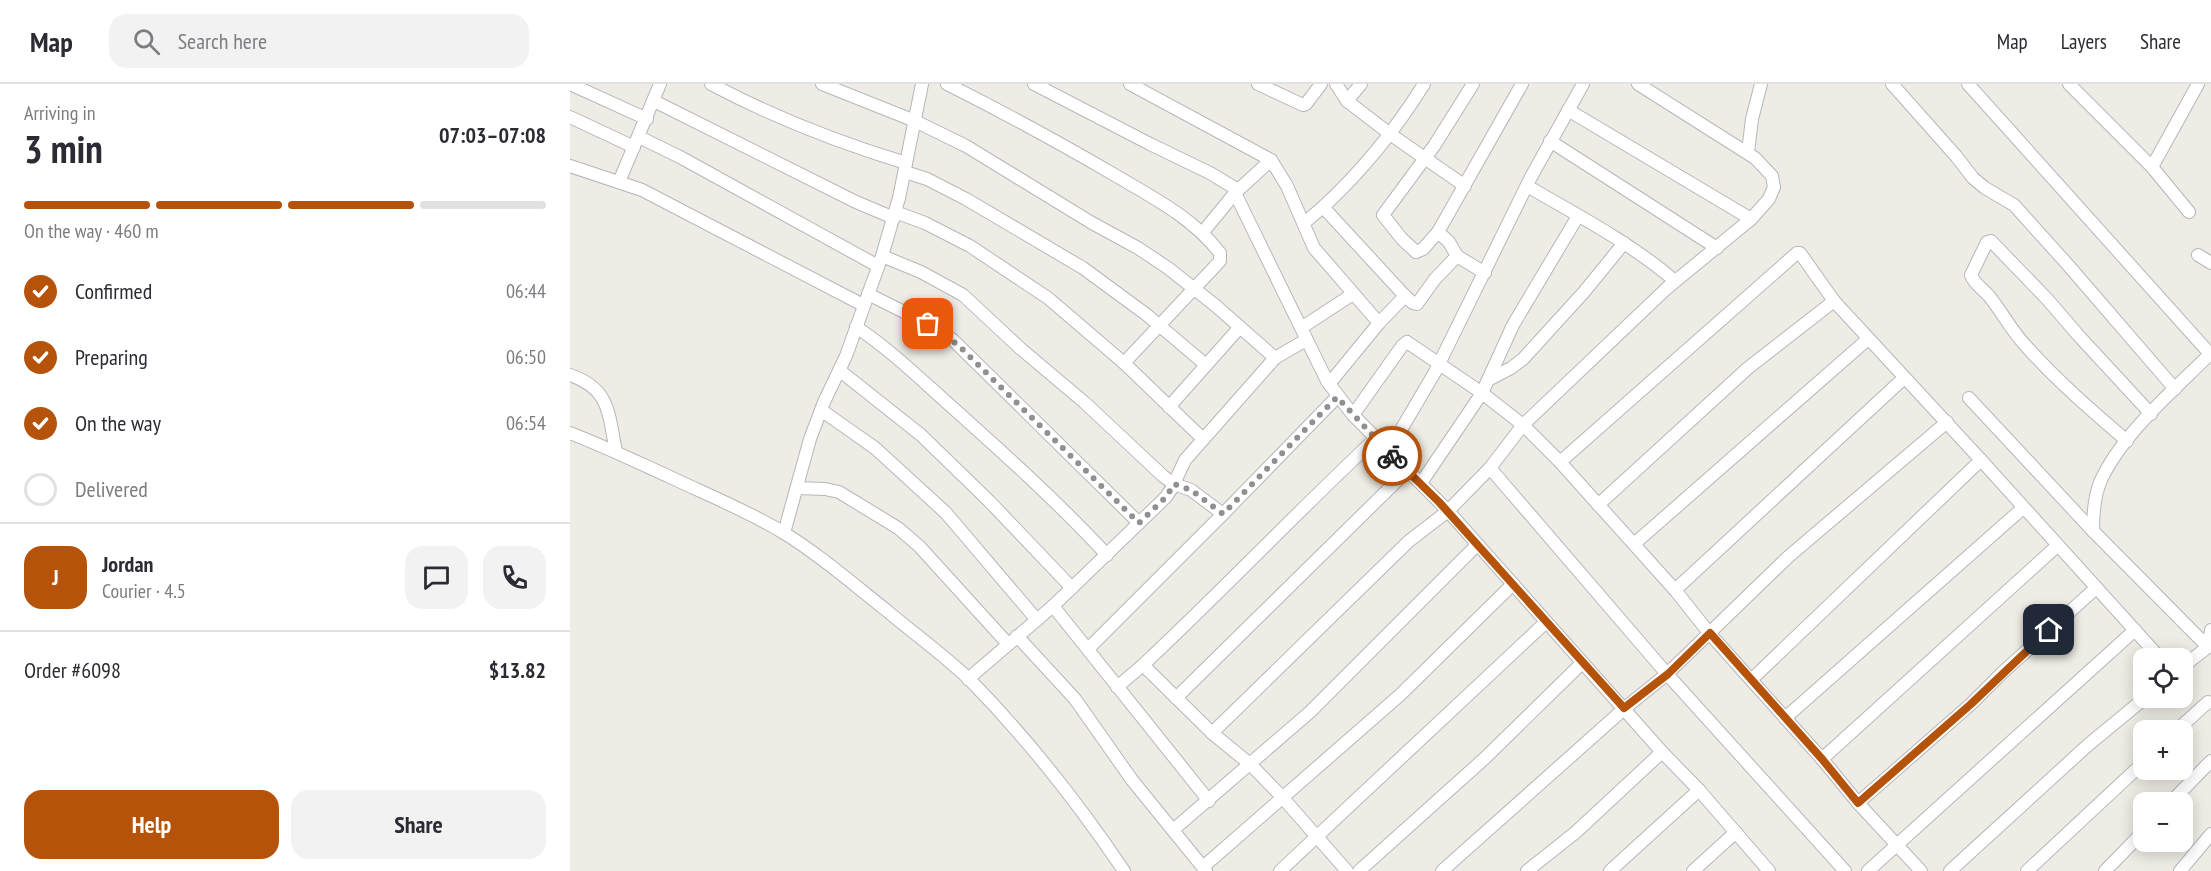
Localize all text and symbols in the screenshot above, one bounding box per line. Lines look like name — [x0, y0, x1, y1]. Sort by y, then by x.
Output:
search box — [109, 14, 529, 68]
text: Map — [30, 23, 73, 60]
icon: search — [130, 25, 163, 58]
text: Search here — [178, 27, 267, 55]
text: Map — [1997, 28, 2028, 55]
text: Layers — [2061, 28, 2107, 55]
text: Share — [2140, 28, 2181, 55]
text: Arriving in — [24, 100, 96, 126]
text: 07:03–07:08 — [439, 121, 546, 149]
text: 3 min — [24, 123, 103, 174]
text: On the way · 460 m — [24, 218, 159, 244]
icon: check — [24, 275, 57, 308]
text: Confirmed — [75, 277, 152, 305]
text: 06:44 — [506, 278, 546, 304]
pin — [902, 298, 953, 349]
icon: bag — [911, 307, 944, 340]
icon: check — [24, 341, 57, 374]
text: Preparing — [75, 343, 148, 371]
text: 06:50 — [506, 344, 546, 370]
icon: check — [24, 407, 57, 440]
text: On the way — [75, 409, 161, 437]
text: 06:54 — [506, 410, 546, 436]
courier — [1362, 426, 1422, 486]
icon: bike — [1376, 440, 1409, 473]
text: Delivered — [75, 475, 148, 503]
button: chat — [405, 546, 468, 609]
button: phone — [483, 546, 546, 609]
text: Jordan — [102, 550, 153, 578]
text: J — [52, 563, 59, 591]
text: Courier · 4.5 — [102, 578, 186, 604]
pin — [2023, 604, 2074, 655]
icon: home — [2032, 613, 2065, 646]
map controls — [2133, 648, 2193, 852]
button: locate — [2133, 648, 2193, 708]
text: Order #6098 — [24, 656, 121, 684]
text: $13.82 — [489, 656, 546, 684]
button: + — [2133, 720, 2193, 780]
button: Help — [24, 790, 279, 859]
button: Share — [291, 790, 546, 859]
button: − — [2133, 792, 2193, 852]

